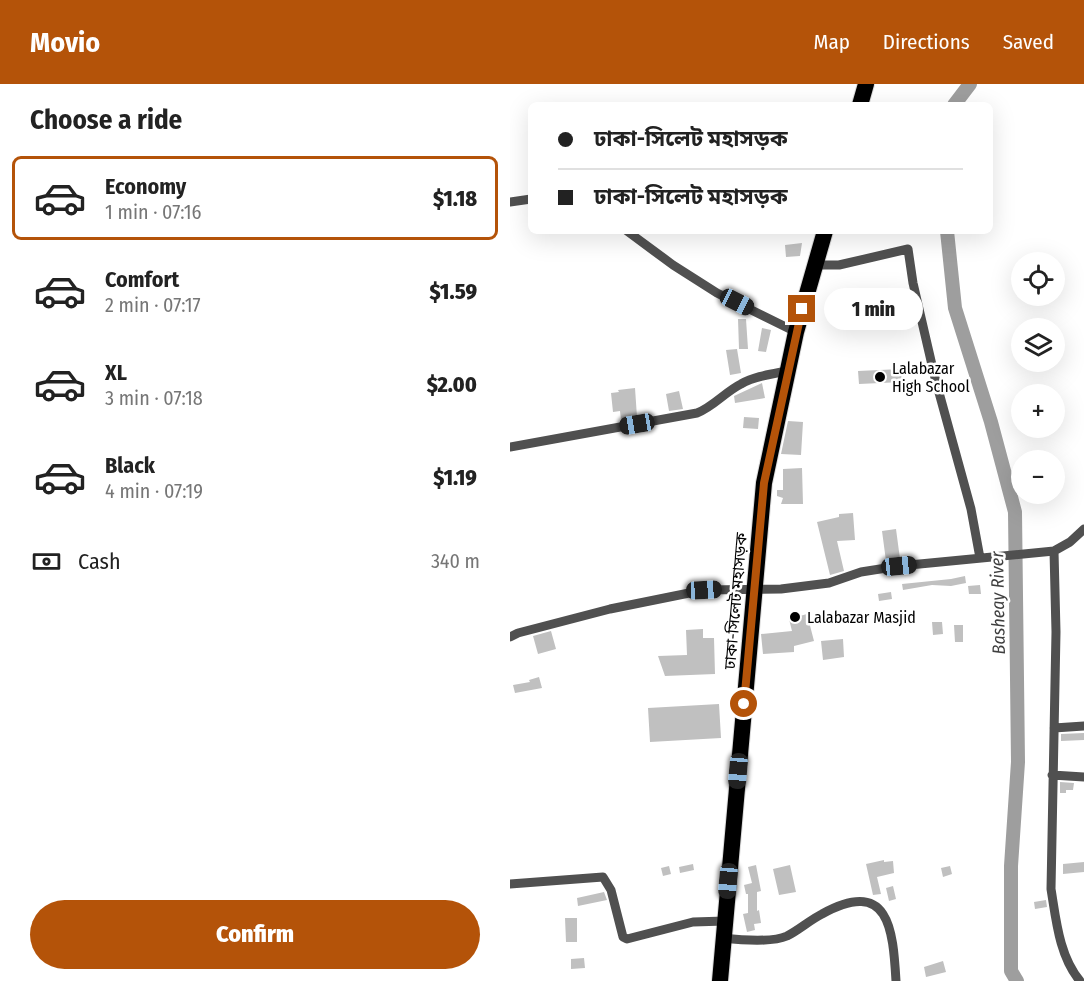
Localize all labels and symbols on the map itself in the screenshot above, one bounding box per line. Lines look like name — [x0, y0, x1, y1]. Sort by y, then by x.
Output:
car — [717, 286, 757, 318]
callout: 1 min — [823, 288, 922, 330]
route end — [788, 295, 815, 322]
place label: Lalabazar High School — [892, 359, 970, 396]
marker: Lalabazar High School — [873, 370, 887, 384]
car — [618, 412, 656, 436]
street label: ঢাকা-সিলেট মহাসড়ক — [720, 531, 751, 671]
water label: Basheay River — [986, 551, 1010, 655]
car — [880, 555, 918, 577]
car — [686, 580, 722, 600]
place label: Lalabazar Masjid — [807, 608, 916, 627]
marker: Lalabazar Masjid — [788, 610, 802, 624]
route start — [730, 690, 757, 717]
car — [727, 752, 749, 790]
car — [717, 862, 739, 900]

